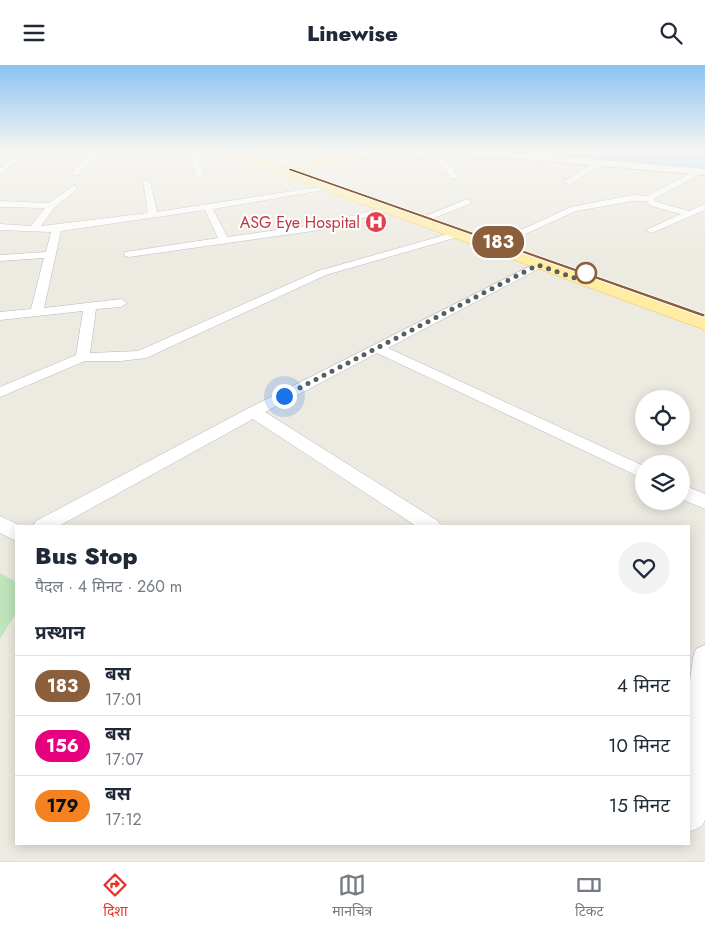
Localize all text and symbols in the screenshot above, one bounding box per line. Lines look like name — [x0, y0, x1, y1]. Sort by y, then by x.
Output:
text: Linewise — [307, 17, 398, 49]
icon: menu — [20, 19, 48, 47]
icon: search — [657, 19, 685, 47]
hospital icon: ASG Eye Hospital — [364, 210, 388, 234]
place label: ASG Eye Hospital — [240, 211, 360, 234]
line badge: 183 — [469, 226, 527, 258]
text: 183 — [482, 229, 514, 255]
unlabelled marker — [575, 262, 597, 284]
your location — [272, 384, 297, 409]
map controls — [635, 390, 690, 510]
button: locate — [635, 390, 690, 445]
button: layers — [635, 455, 690, 510]
text: Bus Stop — [35, 538, 138, 573]
button: heart — [618, 542, 670, 594]
text: पैदल · 4 मिनट · 260 m — [35, 575, 182, 598]
text: प्रस्थान — [35, 619, 85, 646]
text: बस — [105, 660, 131, 687]
text: 4 मिनट — [617, 672, 670, 699]
text: 183 — [47, 673, 78, 699]
text: 17:01 — [105, 688, 142, 711]
text: बस — [105, 720, 131, 747]
text: 10 मिनट — [608, 732, 670, 759]
text: 156 — [46, 733, 79, 759]
text: 17:07 — [105, 748, 143, 771]
text: बस — [105, 780, 131, 807]
text: 15 मिनट — [609, 792, 670, 819]
text: 179 — [46, 793, 79, 819]
text: 17:12 — [105, 808, 142, 831]
tab: दिशा — [101, 871, 129, 922]
tab: मानचित्र — [332, 871, 372, 922]
tab: टिकट — [575, 871, 604, 922]

